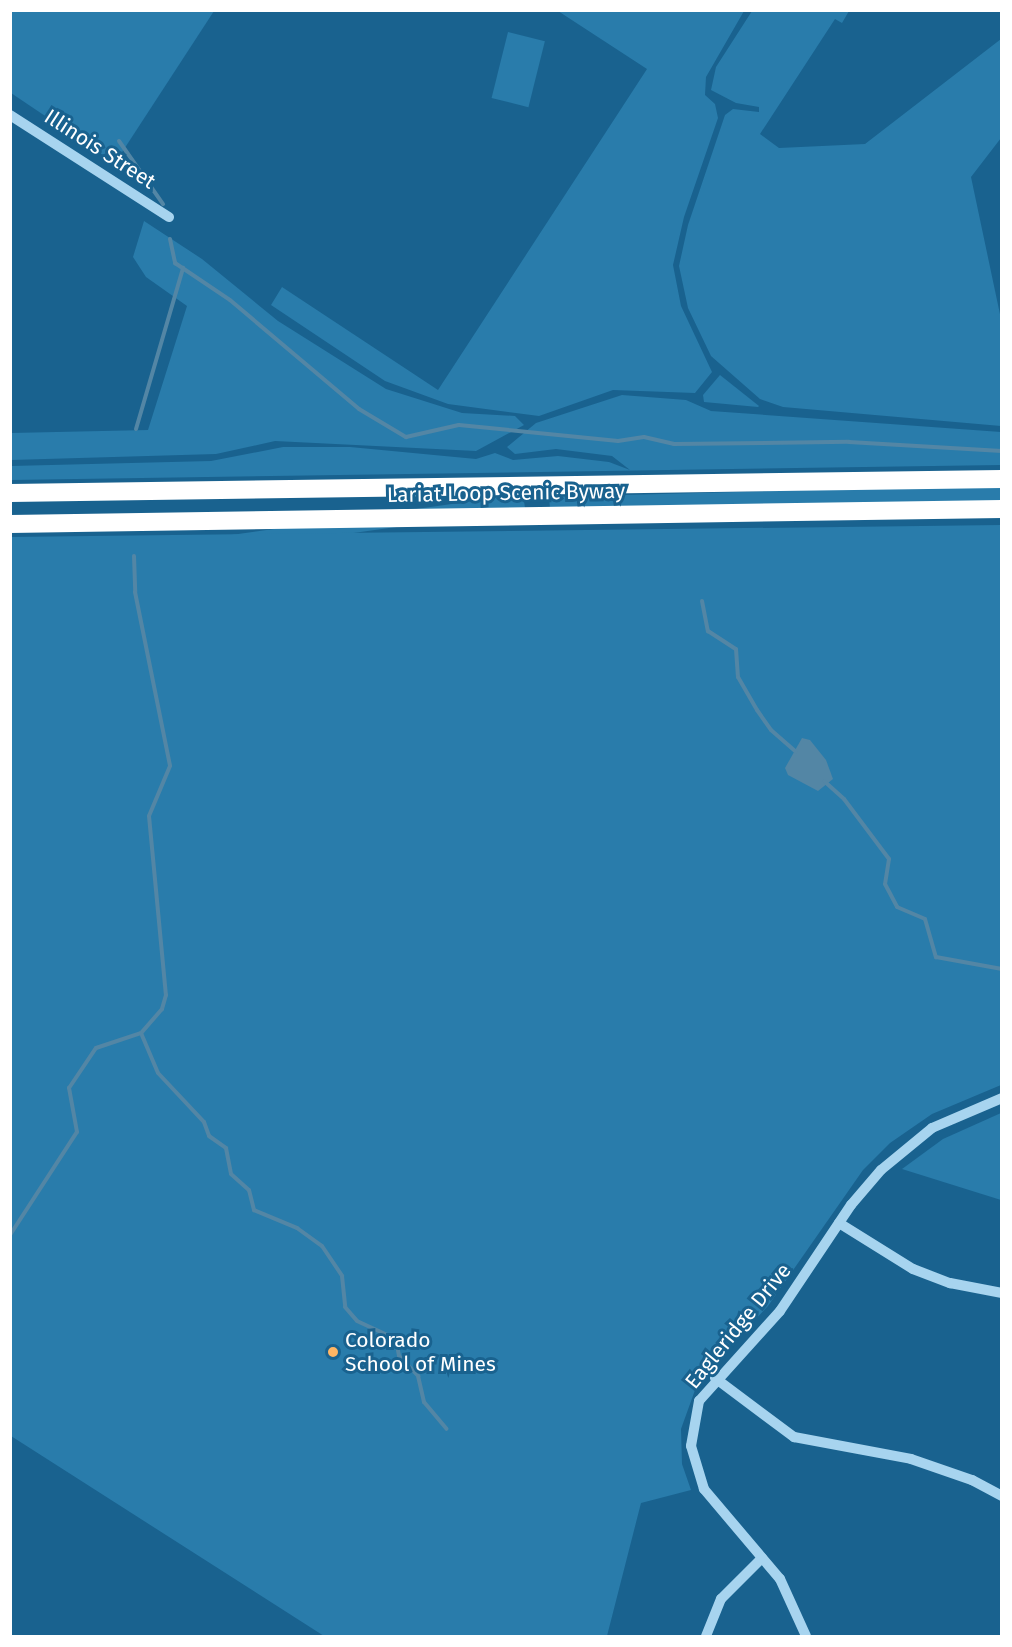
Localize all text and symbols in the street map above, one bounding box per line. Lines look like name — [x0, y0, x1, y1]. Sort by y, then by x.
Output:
street label: Illinois Street — [40, 104, 160, 194]
street label: Lariat Loop Scenic Byway — [387, 478, 625, 508]
street label: Eagleridge Drive — [680, 1258, 796, 1394]
place label: Colorado School of Mines — [345, 1327, 496, 1377]
marker: Colorado School of Mines — [326, 1345, 340, 1359]

